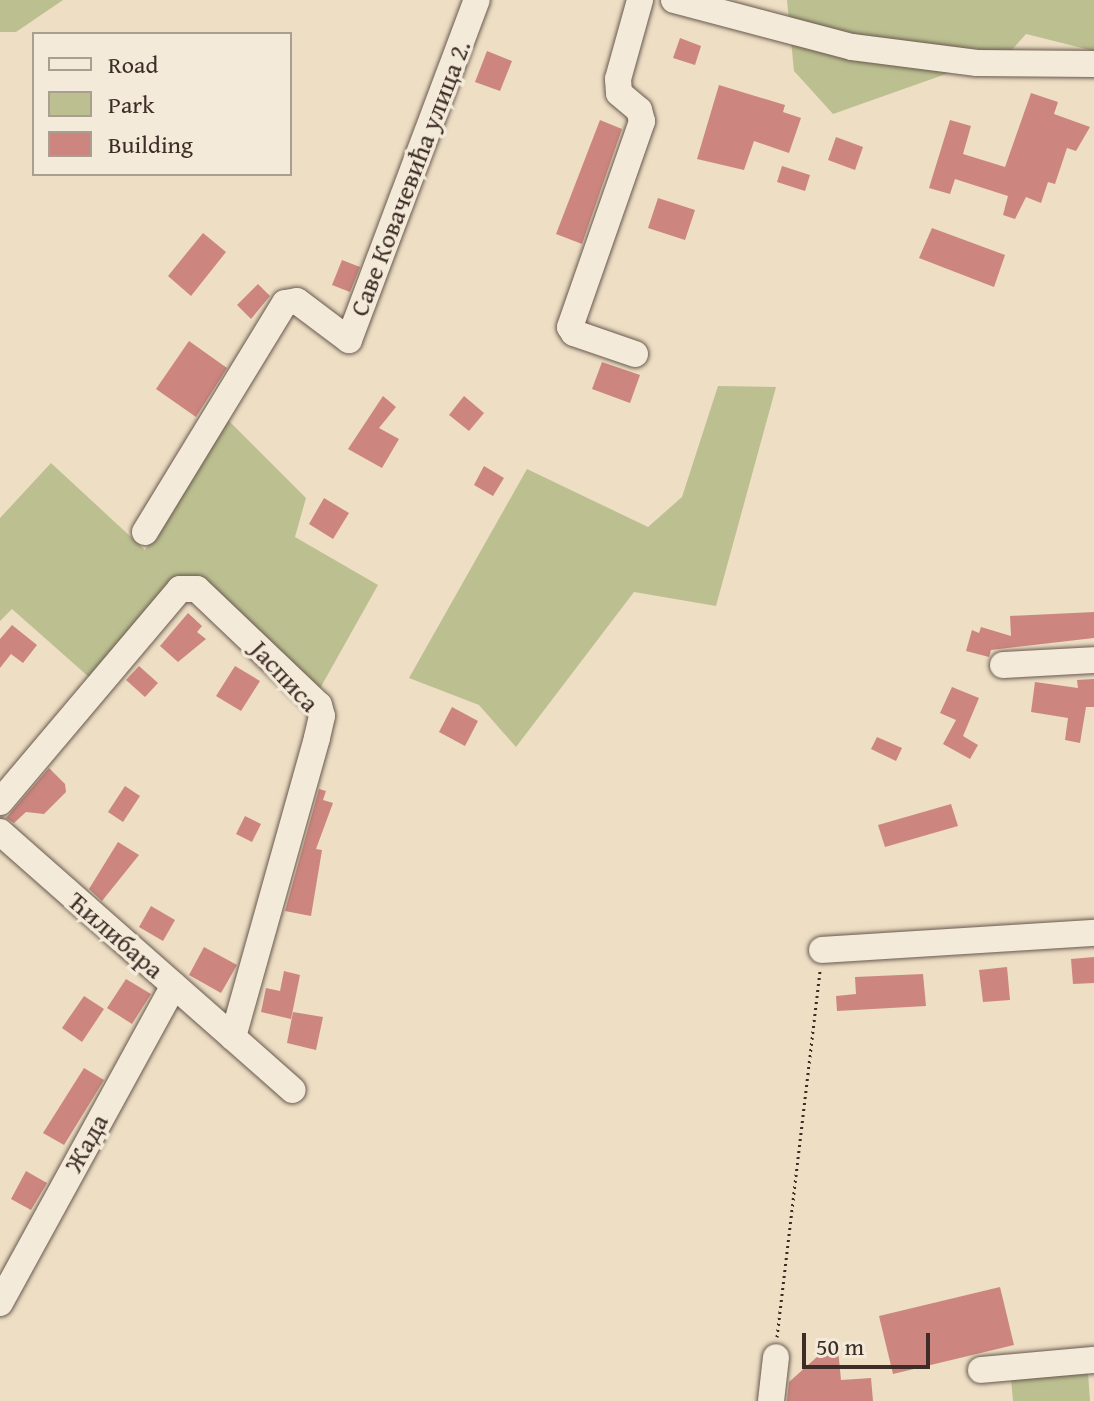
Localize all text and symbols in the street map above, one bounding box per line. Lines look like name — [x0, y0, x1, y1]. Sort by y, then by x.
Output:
legend — [32, 32, 292, 176]
street label: Саве Ковачевића улица 2. — [343, 36, 477, 320]
text: Road — [108, 47, 158, 82]
text: Park — [108, 87, 154, 122]
text: Building — [108, 127, 193, 162]
street label: Јасписа — [244, 634, 326, 718]
street label: Ћилибара — [62, 885, 170, 985]
street label: Жада — [57, 1108, 115, 1178]
scale bar — [806, 1317, 934, 1367]
text: 50 m — [816, 1329, 864, 1364]

